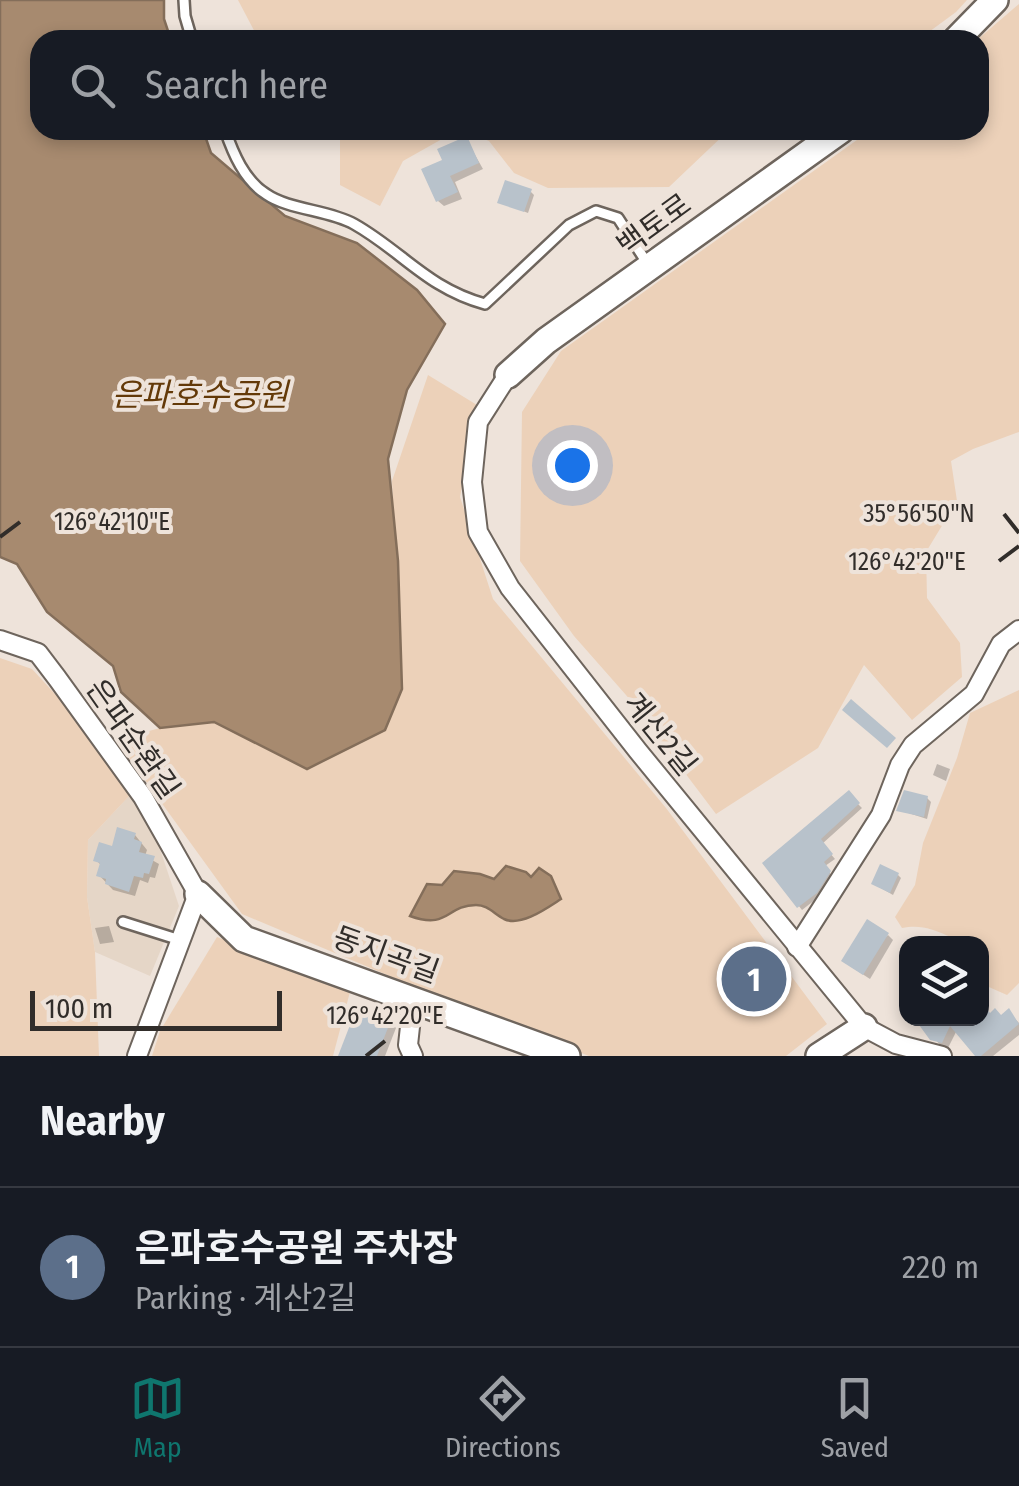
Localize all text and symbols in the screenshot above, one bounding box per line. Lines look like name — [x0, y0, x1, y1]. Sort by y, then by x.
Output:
search box — [30, 30, 989, 140]
icon: search — [65, 58, 120, 113]
text: Search here — [145, 62, 328, 108]
street label: 백토로 — [610, 186, 698, 264]
water label: 은파호수공원 — [112, 376, 291, 414]
your location — [547, 440, 598, 491]
text: 35°56'50"N — [863, 499, 975, 529]
text: 126°42'10"E — [54, 507, 170, 537]
text: 126°42'20"E — [848, 547, 966, 577]
street label: 은파순환길 — [79, 672, 187, 806]
street label: 계산2길 — [616, 685, 704, 783]
street label: 동지곡길 — [328, 919, 444, 991]
map controls — [899, 936, 989, 1026]
button: layers — [899, 936, 989, 1026]
pin: 1 — [722, 942, 786, 1016]
scale bar — [30, 986, 282, 1030]
text: 100 m — [45, 992, 113, 1025]
text: 126°42'20"E — [326, 1001, 444, 1031]
text: Nearby — [40, 1096, 165, 1146]
text: 은파호수공원 주차장 — [135, 1225, 458, 1271]
text: 1 — [66, 1248, 79, 1286]
text: 220 m — [902, 1248, 979, 1286]
text: Parking · 계산2길 — [135, 1279, 356, 1317]
tab: Map — [130, 1371, 185, 1464]
tab: Directions — [445, 1371, 561, 1464]
tab: Saved — [821, 1371, 889, 1464]

